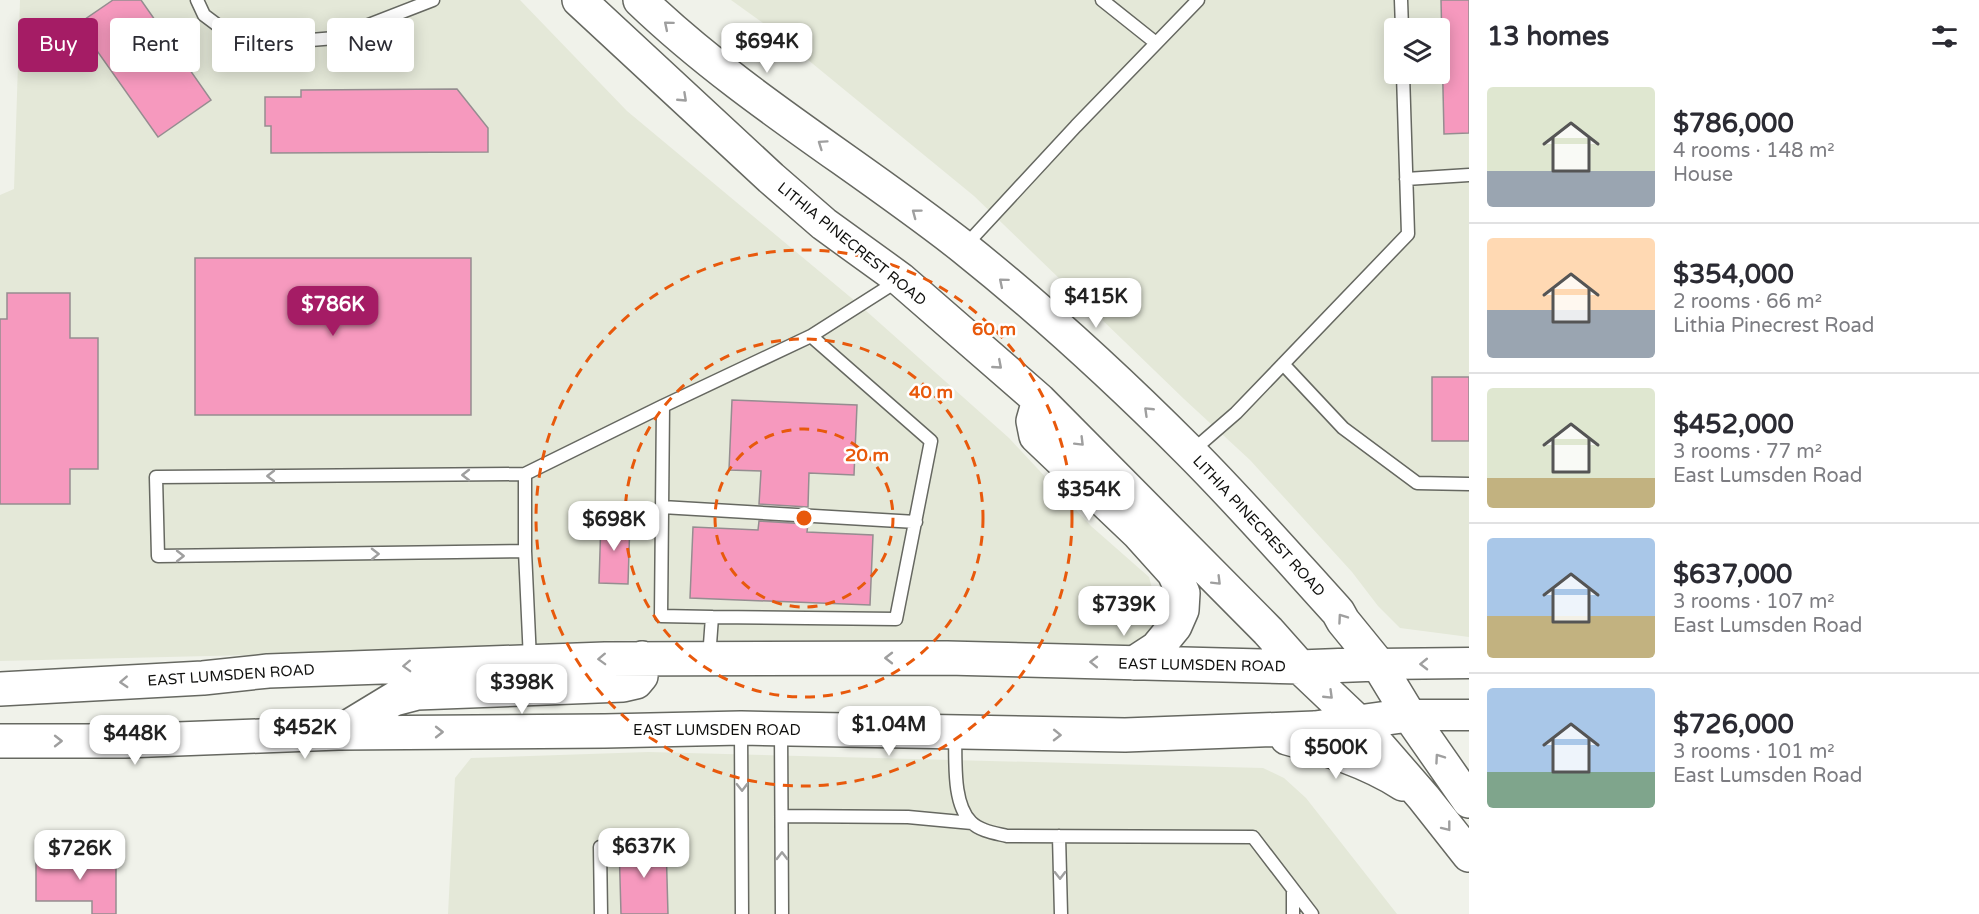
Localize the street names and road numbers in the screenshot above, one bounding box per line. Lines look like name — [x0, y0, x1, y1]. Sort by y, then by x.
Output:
street label: LITHIA PINECREST ROAD — [774, 178, 930, 310]
street label: LITHIA PINECREST ROAD — [1189, 452, 1329, 600]
street label: EAST LUMSDEN ROAD — [1118, 655, 1286, 675]
street label: EAST LUMSDEN ROAD — [147, 660, 315, 690]
street label: EAST LUMSDEN ROAD — [633, 721, 801, 739]

